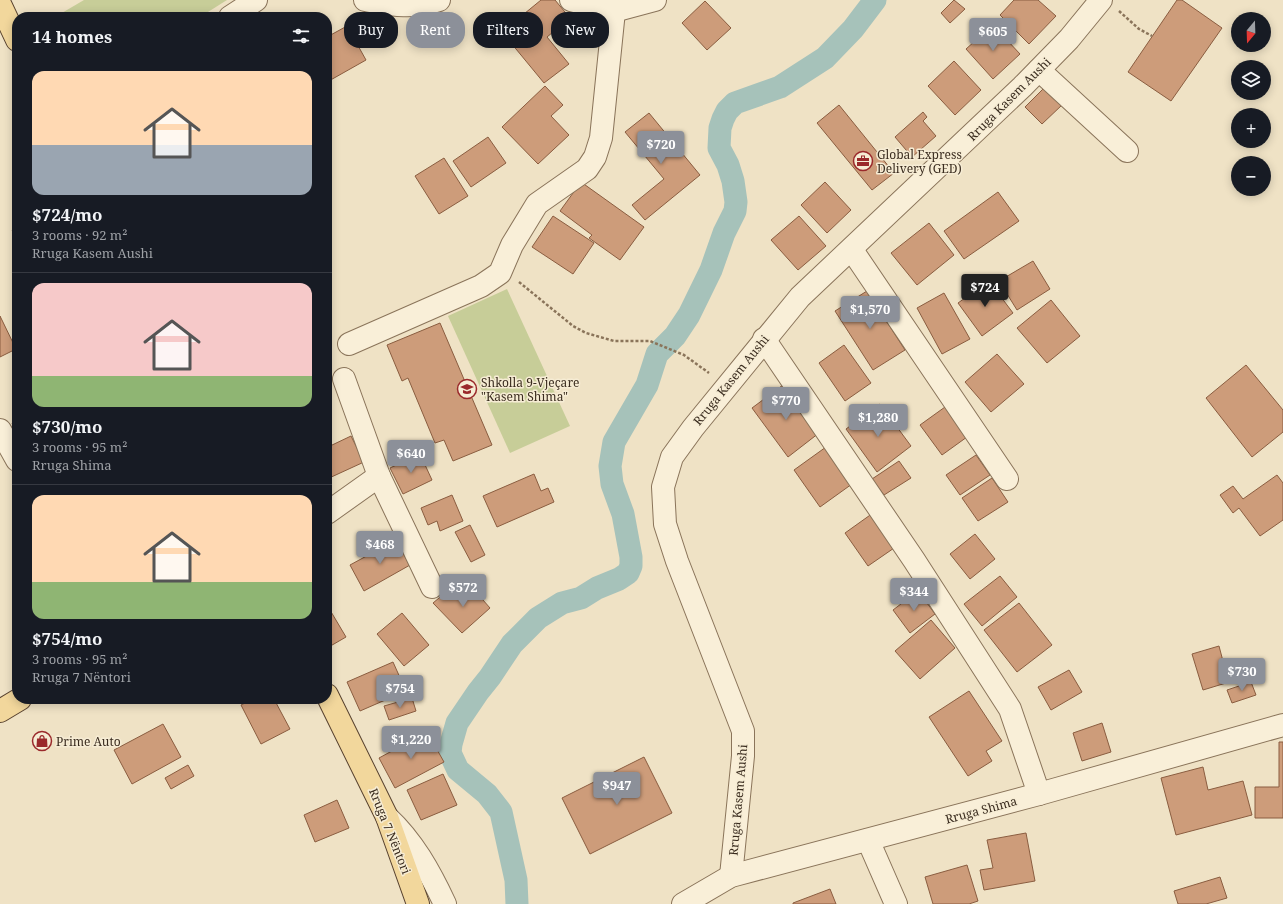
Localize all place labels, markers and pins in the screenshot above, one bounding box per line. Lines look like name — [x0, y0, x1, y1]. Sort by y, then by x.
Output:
pin: $605 — [969, 18, 1017, 52]
pin: $720 — [637, 131, 685, 165]
place label: Global Express Delivery (GED) — [877, 146, 962, 177]
office icon: Global Express Delivery (GED) — [852, 150, 874, 172]
pin: $724 — [961, 274, 1009, 308]
pin: $1,570 — [837, 296, 903, 330]
place label: Shkolla 9-Vjeçare "Kasem Shima" — [481, 374, 579, 405]
school or university icon: Shkolla 9-Vjeçare "Kasem Shima" — [456, 378, 478, 400]
pin: $770 — [762, 387, 810, 421]
pin: $1,280 — [845, 404, 911, 438]
pin: $640 — [387, 440, 435, 474]
pin: $468 — [356, 531, 404, 565]
pin: $572 — [439, 574, 487, 608]
pin: $344 — [890, 578, 938, 612]
pin: $730 — [1218, 658, 1266, 692]
pin: $754 — [376, 675, 424, 709]
pin: $1,220 — [378, 726, 444, 760]
shop icon: Prime Auto — [31, 730, 53, 752]
place label: Prime Auto — [56, 733, 121, 750]
pin: $947 — [593, 772, 641, 806]

